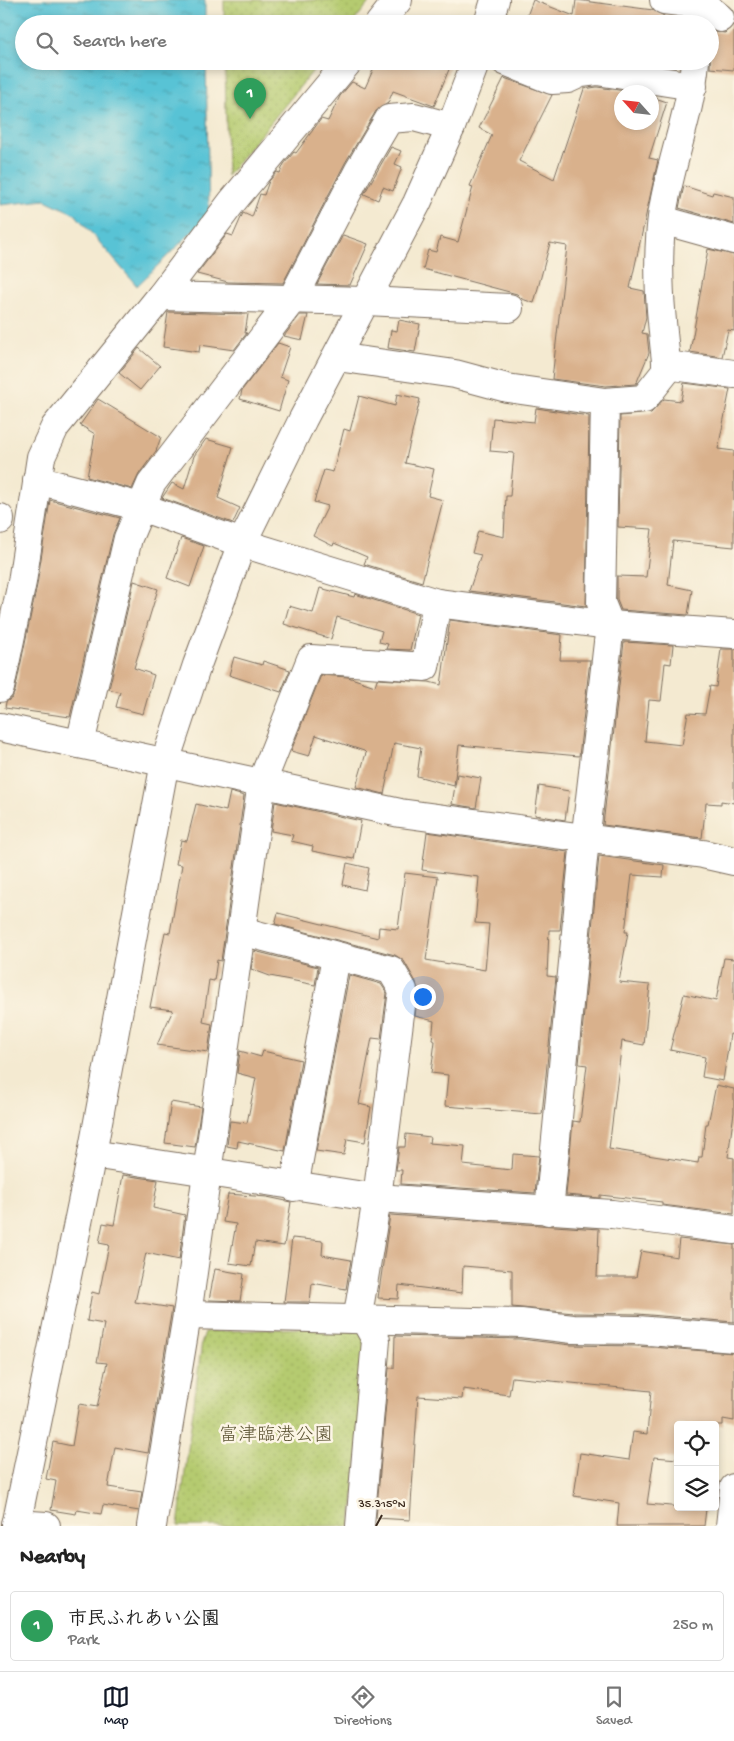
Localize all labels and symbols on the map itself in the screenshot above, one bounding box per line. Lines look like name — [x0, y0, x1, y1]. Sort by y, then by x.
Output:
pin: 1 — [234, 78, 266, 119]
north arrow — [614, 85, 659, 130]
your location — [410, 984, 436, 1010]
park label: 富津臨港公園 — [219, 1424, 333, 1448]
text: 35.315°N — [358, 1498, 406, 1512]

